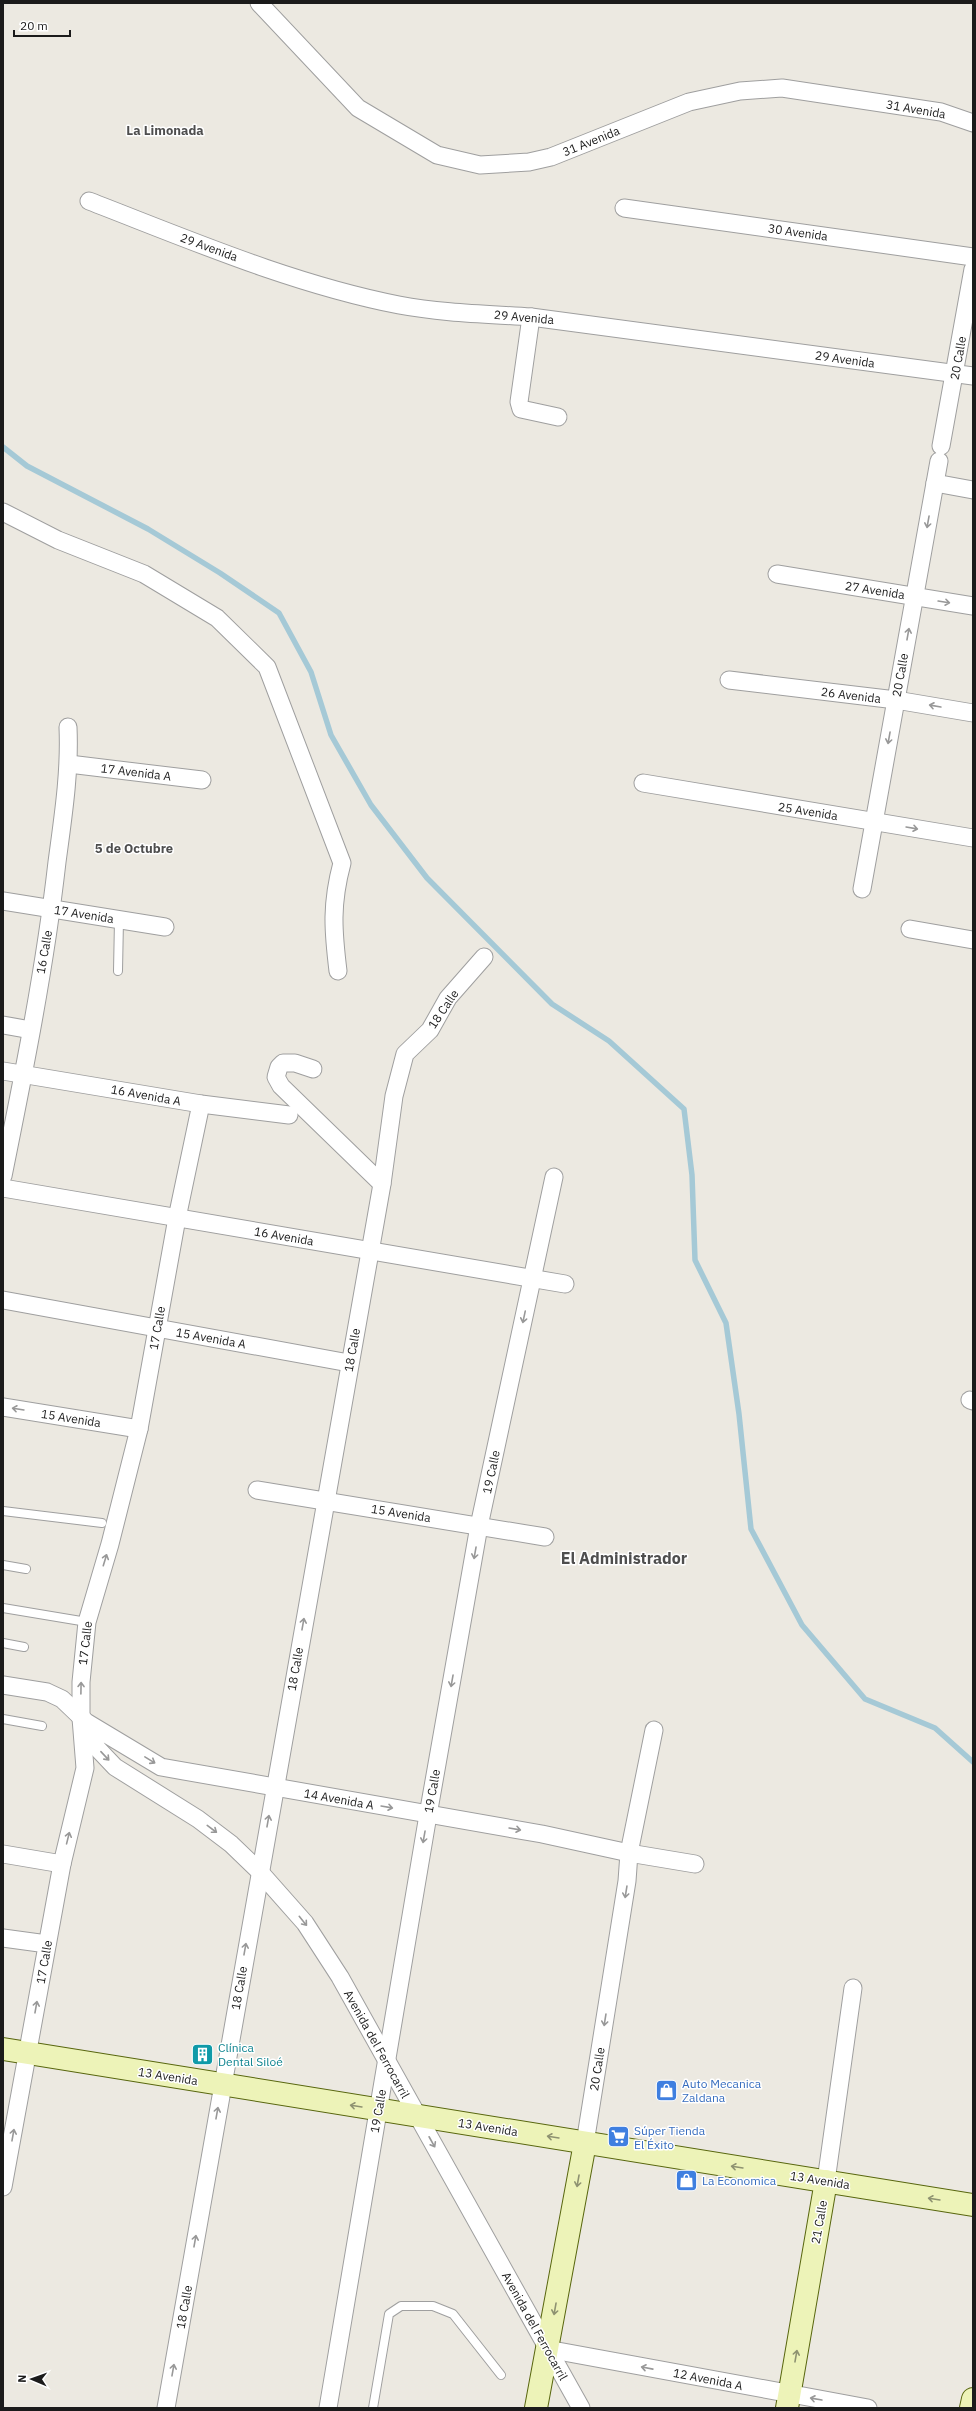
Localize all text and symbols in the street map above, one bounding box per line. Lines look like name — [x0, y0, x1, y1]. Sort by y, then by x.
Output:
scale bar — [14, 12, 70, 38]
text: 20 m — [20, 18, 48, 33]
street label: 31 Avenida — [885, 96, 948, 122]
district label: La Limonada — [126, 122, 204, 139]
street label: 31 Avenida — [560, 123, 622, 159]
street label: 30 Avenida — [767, 220, 829, 244]
street label: 29 Avenida — [178, 230, 240, 265]
street label: 29 Avenida — [493, 307, 555, 327]
street label: 20 Calle — [947, 335, 969, 381]
street label: 29 Avenida — [814, 347, 876, 371]
one-way arrow — [924, 515, 932, 528]
street label: 27 Avenida — [844, 578, 907, 602]
one-way arrow — [937, 598, 950, 606]
one-way arrow — [904, 628, 912, 641]
street label: 20 Calle — [889, 652, 911, 698]
street label: 26 Avenida — [820, 684, 882, 706]
one-way arrow — [928, 702, 941, 710]
one-way arrow — [885, 731, 893, 744]
street label: 17 Avenida A — [100, 760, 172, 784]
street label: 25 Avenida — [777, 799, 840, 823]
one-way arrow — [905, 824, 918, 832]
district label: 5 de Octubre — [95, 840, 173, 857]
street label: 17 Avenida — [53, 902, 116, 926]
street label: 16 Calle — [33, 929, 55, 975]
street label: 18 Calle — [424, 986, 462, 1031]
street label: 16 Avenida A — [110, 1081, 182, 1109]
street label: 16 Avenida — [253, 1223, 316, 1249]
street label: 17 Calle — [146, 1305, 168, 1351]
one-way arrow — [520, 1310, 528, 1323]
street label: 15 Avenida A — [175, 1324, 247, 1352]
street label: 18 Calle — [341, 1327, 363, 1373]
one-way arrow — [12, 1405, 25, 1413]
street label: 15 Avenida — [40, 1406, 103, 1430]
street label: 19 Calle — [479, 1448, 503, 1495]
street label: 15 Avenida — [370, 1501, 433, 1525]
one-way arrow — [470, 1547, 478, 1560]
district label: El Administrador — [561, 1548, 688, 1568]
one-way arrow — [102, 1554, 109, 1567]
one-way arrow — [299, 1618, 307, 1631]
street label: 17 Calle — [75, 1620, 95, 1666]
street label: 18 Calle — [284, 1646, 306, 1692]
one-way arrow — [448, 1675, 456, 1688]
one-way arrow — [77, 1682, 85, 1695]
one-way arrow — [100, 1751, 110, 1761]
one-way arrow — [144, 1757, 156, 1765]
street label: 19 Calle — [421, 1768, 443, 1814]
street label: 14 Avenida A — [303, 1785, 375, 1813]
one-way arrow — [380, 1804, 393, 1812]
one-way arrow — [264, 1815, 272, 1828]
one-way arrow — [206, 1825, 217, 1834]
one-way arrow — [508, 1826, 521, 1834]
one-way arrow — [420, 1830, 428, 1843]
one-way arrow — [65, 1832, 73, 1845]
one-way arrow — [622, 1885, 630, 1898]
one-way arrow — [298, 1916, 307, 1927]
street label: 17 Calle — [33, 1939, 55, 1985]
one-way arrow — [242, 1943, 250, 1956]
street label: 18 Calle — [228, 1965, 250, 2011]
street label: Avenida del Ferrocarril — [341, 1987, 413, 2101]
one-way arrow — [32, 2001, 40, 2014]
one-way arrow — [601, 2013, 609, 2026]
place label: Clínica Dental Siloé — [218, 2040, 283, 2069]
building icon: Clínica Dental Siloé — [189, 2041, 215, 2067]
street label: 20 Calle — [586, 2046, 608, 2092]
street label: 13 Avenida — [137, 2064, 200, 2088]
place label: Auto Mecanica Zaldana — [682, 2076, 762, 2105]
shop icon: Auto Mecanica Zaldana — [654, 2077, 680, 2103]
street label: 19 Calle — [367, 2088, 389, 2134]
one-way arrow — [350, 2102, 363, 2110]
one-way arrow — [213, 2107, 221, 2120]
street label: 13 Avenida — [457, 2115, 520, 2139]
place label: Súper Tienda El Éxito — [634, 2123, 706, 2152]
supermarket icon: Súper Tienda El Éxito — [606, 2124, 632, 2150]
one-way arrow — [9, 2129, 17, 2142]
one-way arrow — [547, 2133, 560, 2141]
one-way arrow — [428, 2136, 436, 2148]
one-way arrow — [731, 2163, 744, 2171]
shop icon: La Economica — [673, 2167, 699, 2193]
street label: 13 Avenida — [789, 2168, 852, 2192]
place label: La Economica — [702, 2173, 777, 2188]
one-way arrow — [574, 2174, 582, 2187]
one-way arrow — [928, 2195, 941, 2203]
street label: 21 Calle — [808, 2199, 830, 2245]
one-way arrow — [191, 2235, 199, 2248]
street label: Avenida del Ferrocarril — [499, 2269, 571, 2383]
street label: 18 Calle — [173, 2284, 195, 2330]
one-way arrow — [551, 2302, 559, 2315]
one-way arrow — [792, 2350, 800, 2363]
north arrow — [12, 2359, 52, 2399]
one-way arrow — [169, 2363, 177, 2376]
one-way arrow — [640, 2364, 653, 2372]
street label: 12 Avenida A — [672, 2365, 744, 2393]
text: N — [15, 2374, 29, 2383]
one-way arrow — [810, 2395, 823, 2403]

